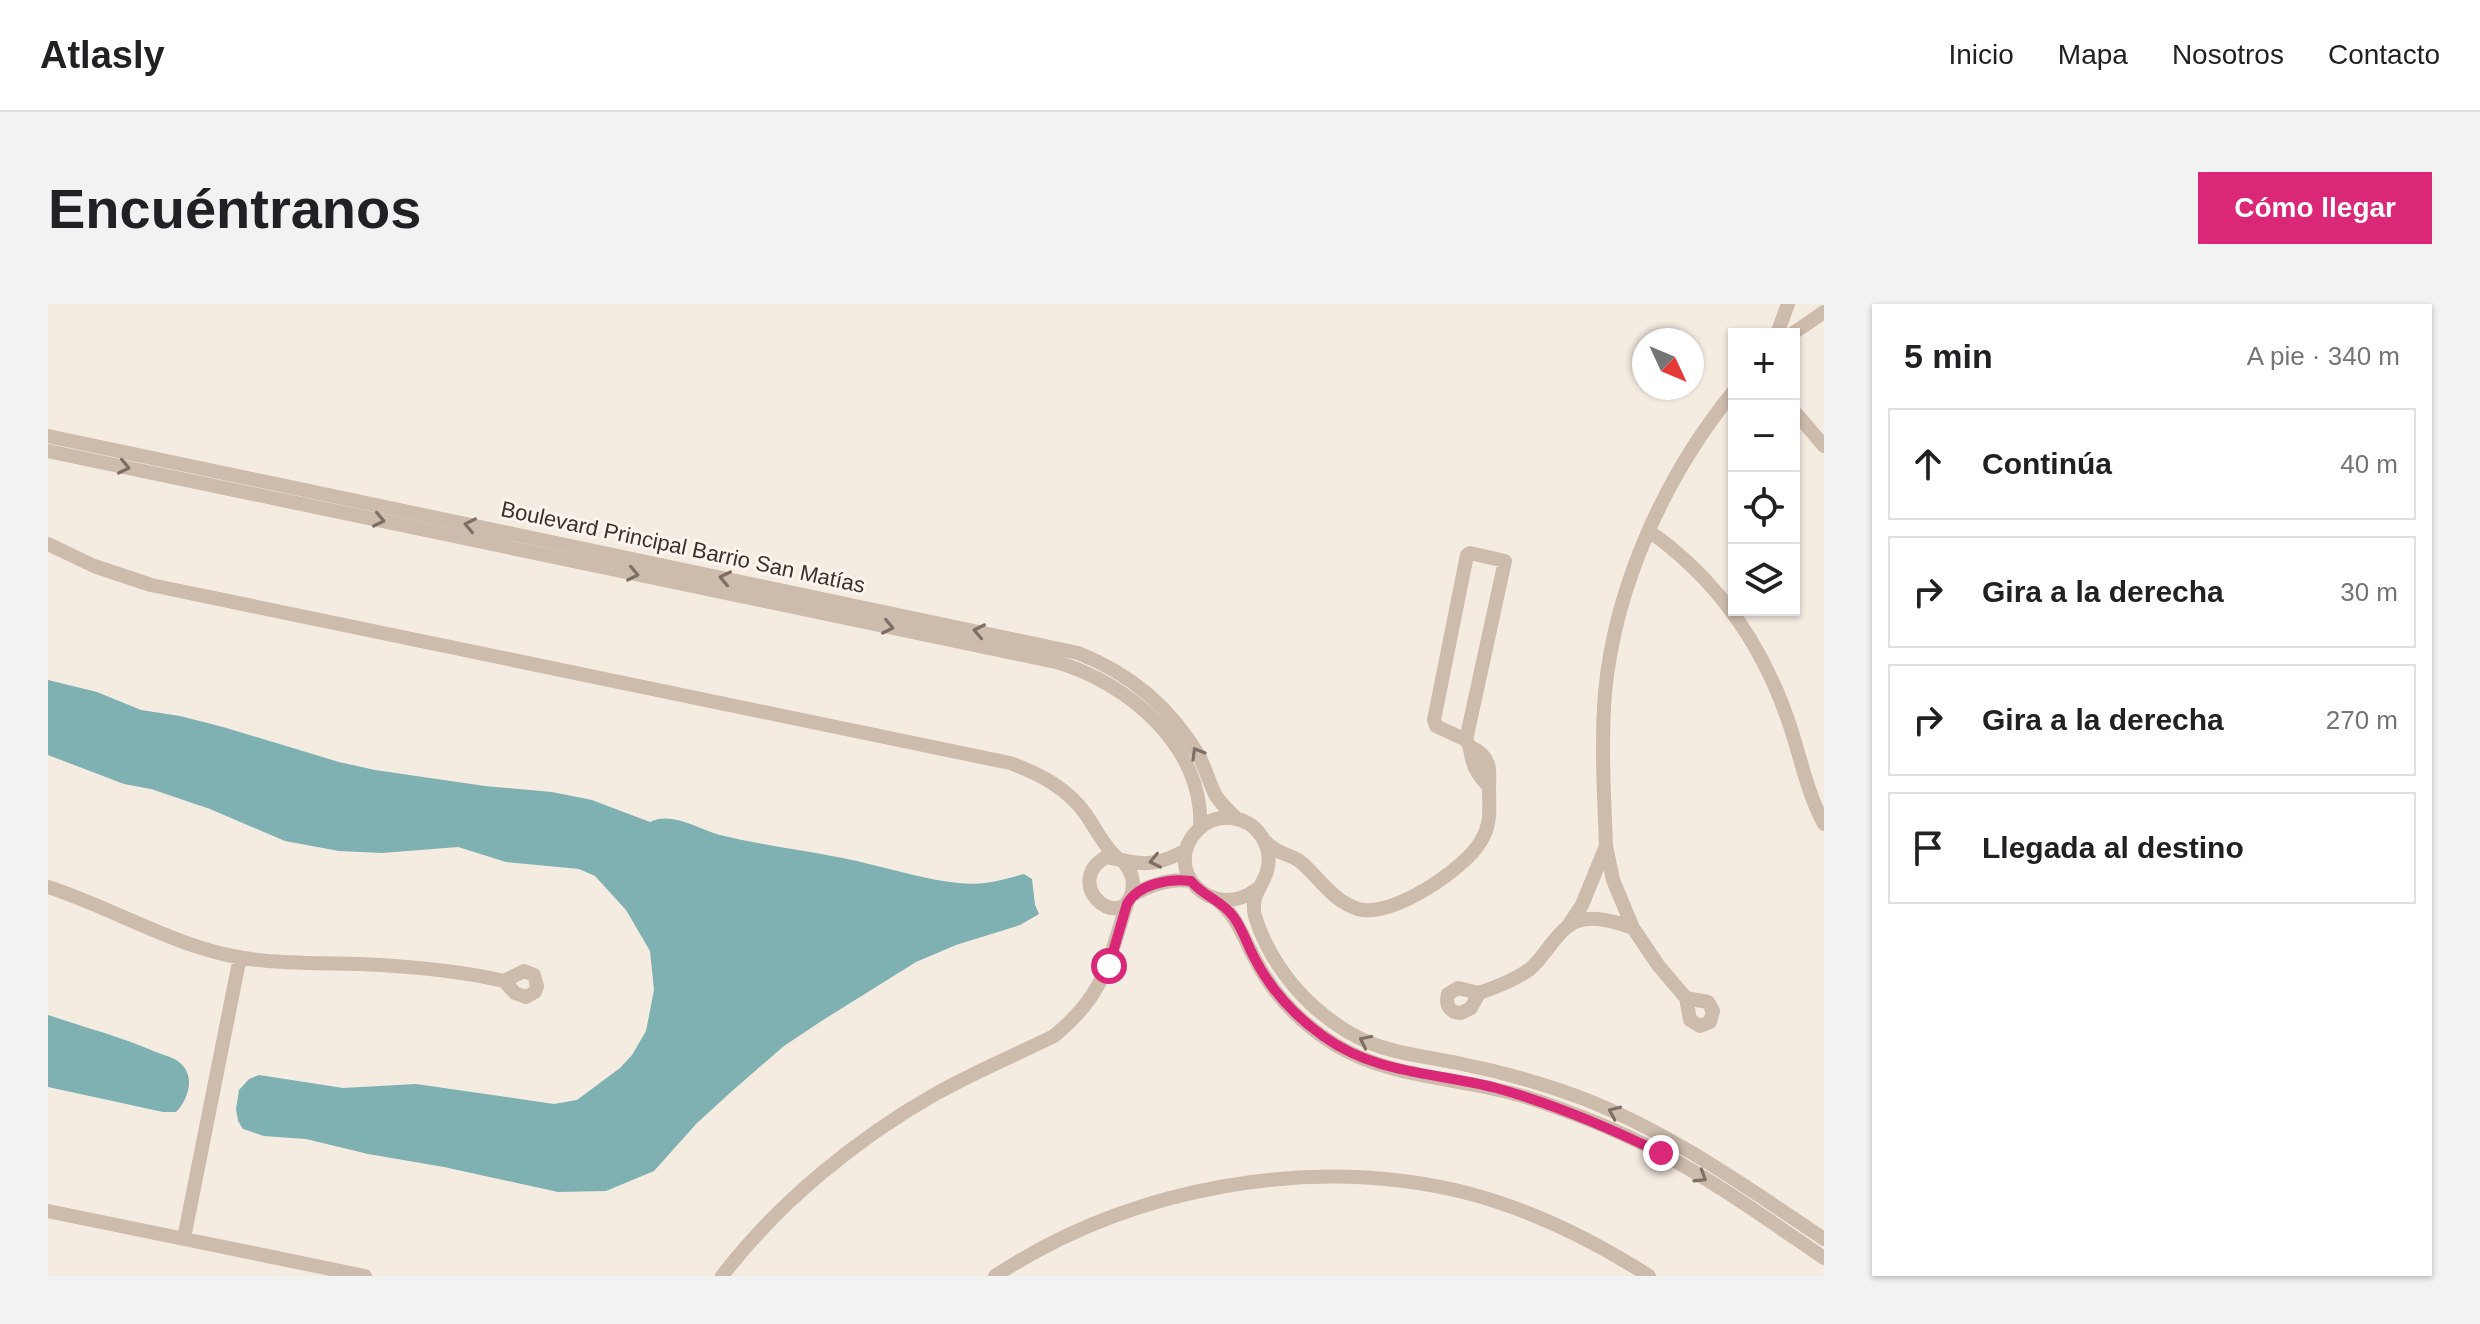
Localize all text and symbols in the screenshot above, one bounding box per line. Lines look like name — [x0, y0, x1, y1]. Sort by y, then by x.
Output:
text: Atlasly — [40, 34, 165, 76]
text: Inicio — [1948, 39, 2014, 70]
text: Mapa — [2058, 39, 2128, 70]
text: Nosotros — [2172, 39, 2284, 70]
text: Contacto — [2328, 39, 2440, 70]
button: Cómo llegar — [2198, 172, 2432, 244]
text: Encuéntranos — [48, 177, 421, 240]
north arrow — [1632, 328, 1704, 400]
map controls — [1728, 328, 1800, 616]
button: + — [1728, 328, 1800, 400]
text: 5 min — [1904, 337, 1993, 375]
text: A pie · 340 m — [2247, 341, 2400, 371]
button: − — [1728, 400, 1800, 472]
icon: ahead — [1906, 442, 1950, 486]
text: Continúa — [1982, 447, 2112, 480]
text: 40 m — [2340, 449, 2398, 479]
one-way arrow — [117, 458, 131, 475]
button: locate — [1728, 472, 1800, 544]
street label: Boulevard Principal Barrio San Matías — [499, 496, 867, 598]
one-way arrow — [372, 511, 385, 528]
one-way arrow — [463, 517, 477, 534]
button: layers — [1728, 544, 1800, 616]
one-way arrow — [627, 564, 640, 581]
one-way arrow — [718, 570, 732, 587]
icon: right — [1906, 570, 1950, 614]
text: Gira a la derecha — [1982, 575, 2224, 608]
text: 30 m — [2340, 577, 2398, 607]
one-way arrow — [880, 618, 894, 635]
one-way arrow — [973, 623, 986, 640]
icon: right — [1906, 698, 1950, 742]
text: Gira a la derecha — [1982, 703, 2224, 736]
text: 270 m — [2326, 705, 2398, 735]
one-way arrow — [1191, 747, 1207, 762]
icon: arrive — [1906, 826, 1950, 870]
text: Llegada al destino — [1982, 831, 2244, 864]
one-way arrow — [1149, 852, 1162, 869]
route start — [1091, 948, 1127, 984]
one-way arrow — [1359, 1035, 1374, 1051]
one-way arrow — [1608, 1105, 1622, 1121]
route end — [1643, 1135, 1679, 1171]
one-way arrow — [1692, 1167, 1707, 1182]

